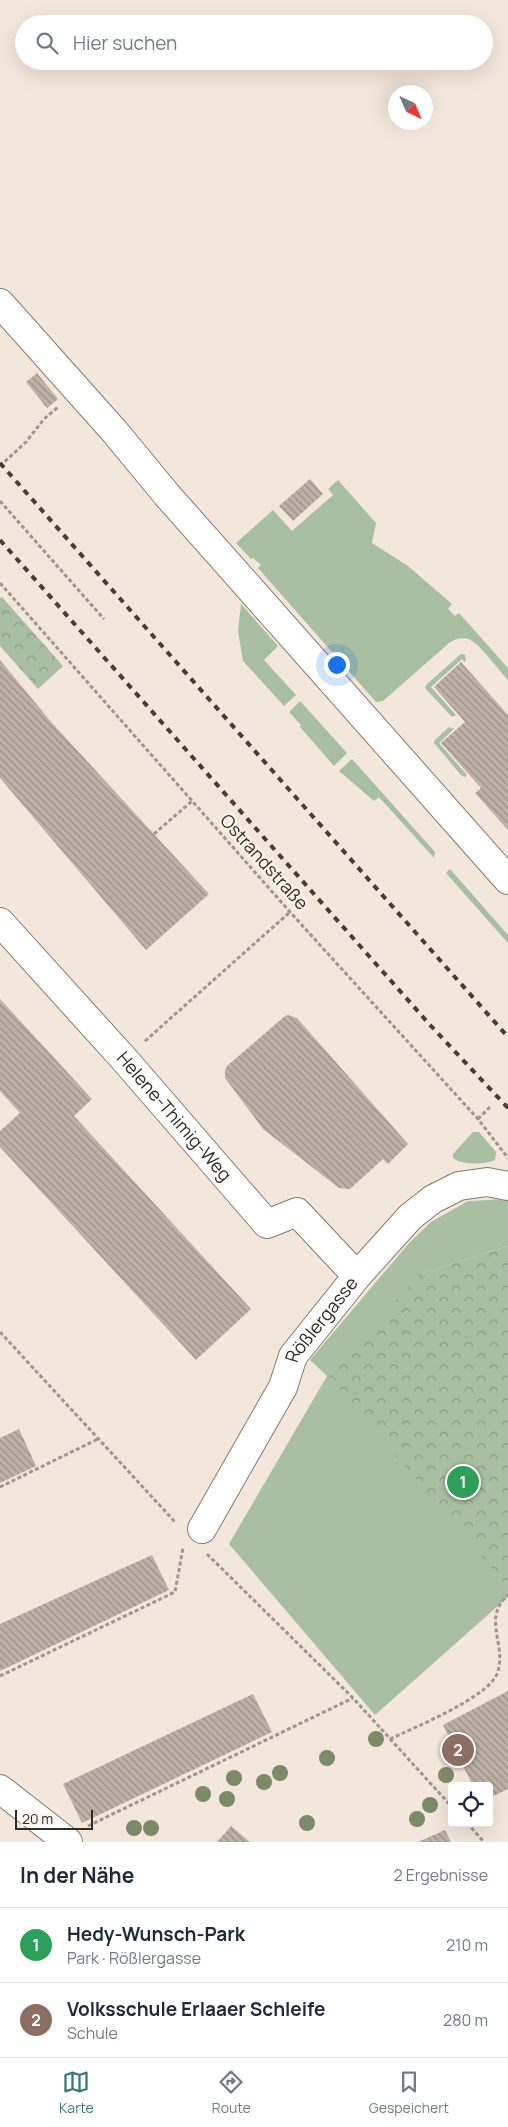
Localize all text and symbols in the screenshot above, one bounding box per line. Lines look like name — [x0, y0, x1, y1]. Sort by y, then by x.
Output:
search box — [15, 15, 493, 70]
icon: search — [33, 29, 61, 57]
text: Hier suchen — [73, 30, 177, 56]
north arrow — [388, 85, 433, 130]
your location — [324, 652, 350, 678]
street label: Ostrandstraße — [215, 808, 314, 914]
street label: Helene-Thimig-Weg — [112, 1046, 237, 1186]
street label: Rößlergasse — [279, 1271, 363, 1365]
pin: 1 — [447, 1463, 479, 1501]
pin: 2 — [442, 1731, 474, 1769]
map controls — [448, 1782, 493, 1827]
button: locate — [448, 1782, 493, 1827]
scale bar — [15, 1807, 92, 1830]
text: 20 m — [22, 1809, 53, 1828]
text: In der Nähe — [20, 1861, 134, 1889]
text: 2 Ergebnisse — [393, 1864, 488, 1886]
text: Hedy-Wunsch-Park — [67, 1921, 245, 1947]
text: 1 — [32, 1934, 40, 1956]
text: 210 m — [446, 1934, 488, 1956]
text: Park · Rößlergasse — [67, 1947, 201, 1969]
text: Volksschule Erlaaer Schleife — [67, 1996, 325, 2022]
text: 2 — [31, 2009, 41, 2031]
text: 280 m — [443, 2009, 488, 2031]
text: Schule — [67, 2022, 118, 2044]
tab: Karte — [59, 2068, 94, 2117]
tab: Route — [212, 2068, 251, 2117]
tab: Gespeichert — [369, 2068, 449, 2117]

